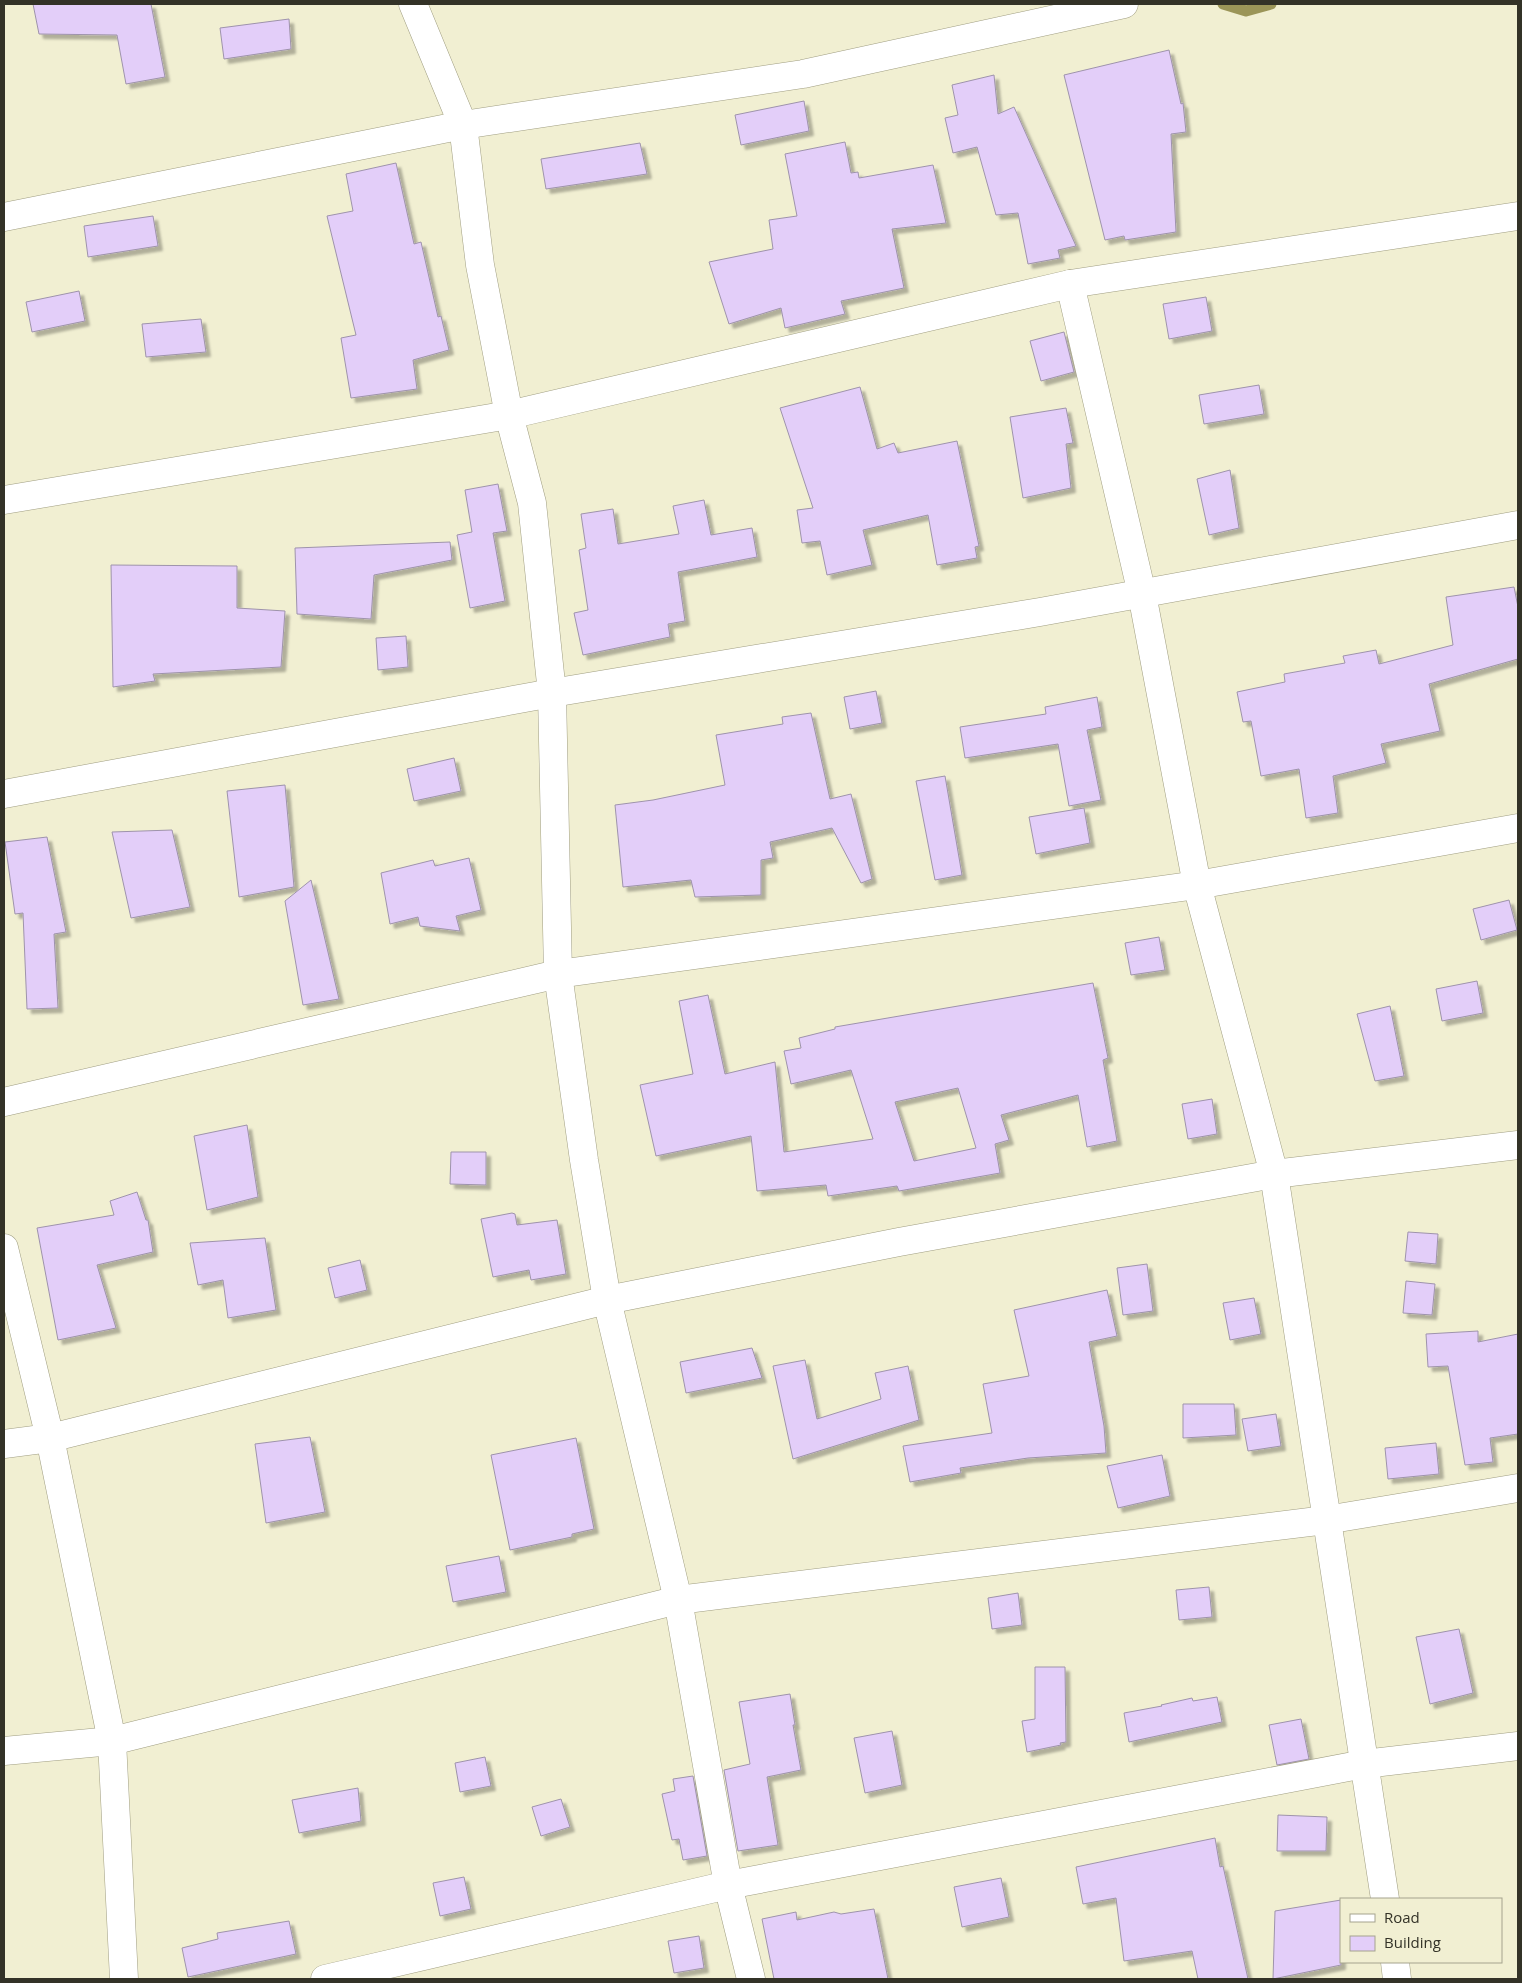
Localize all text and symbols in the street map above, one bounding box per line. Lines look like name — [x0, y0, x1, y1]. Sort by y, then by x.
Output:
legend — [1340, 1898, 1502, 1963]
text: Road — [1384, 1907, 1420, 1927]
text: Building — [1384, 1932, 1441, 1952]

